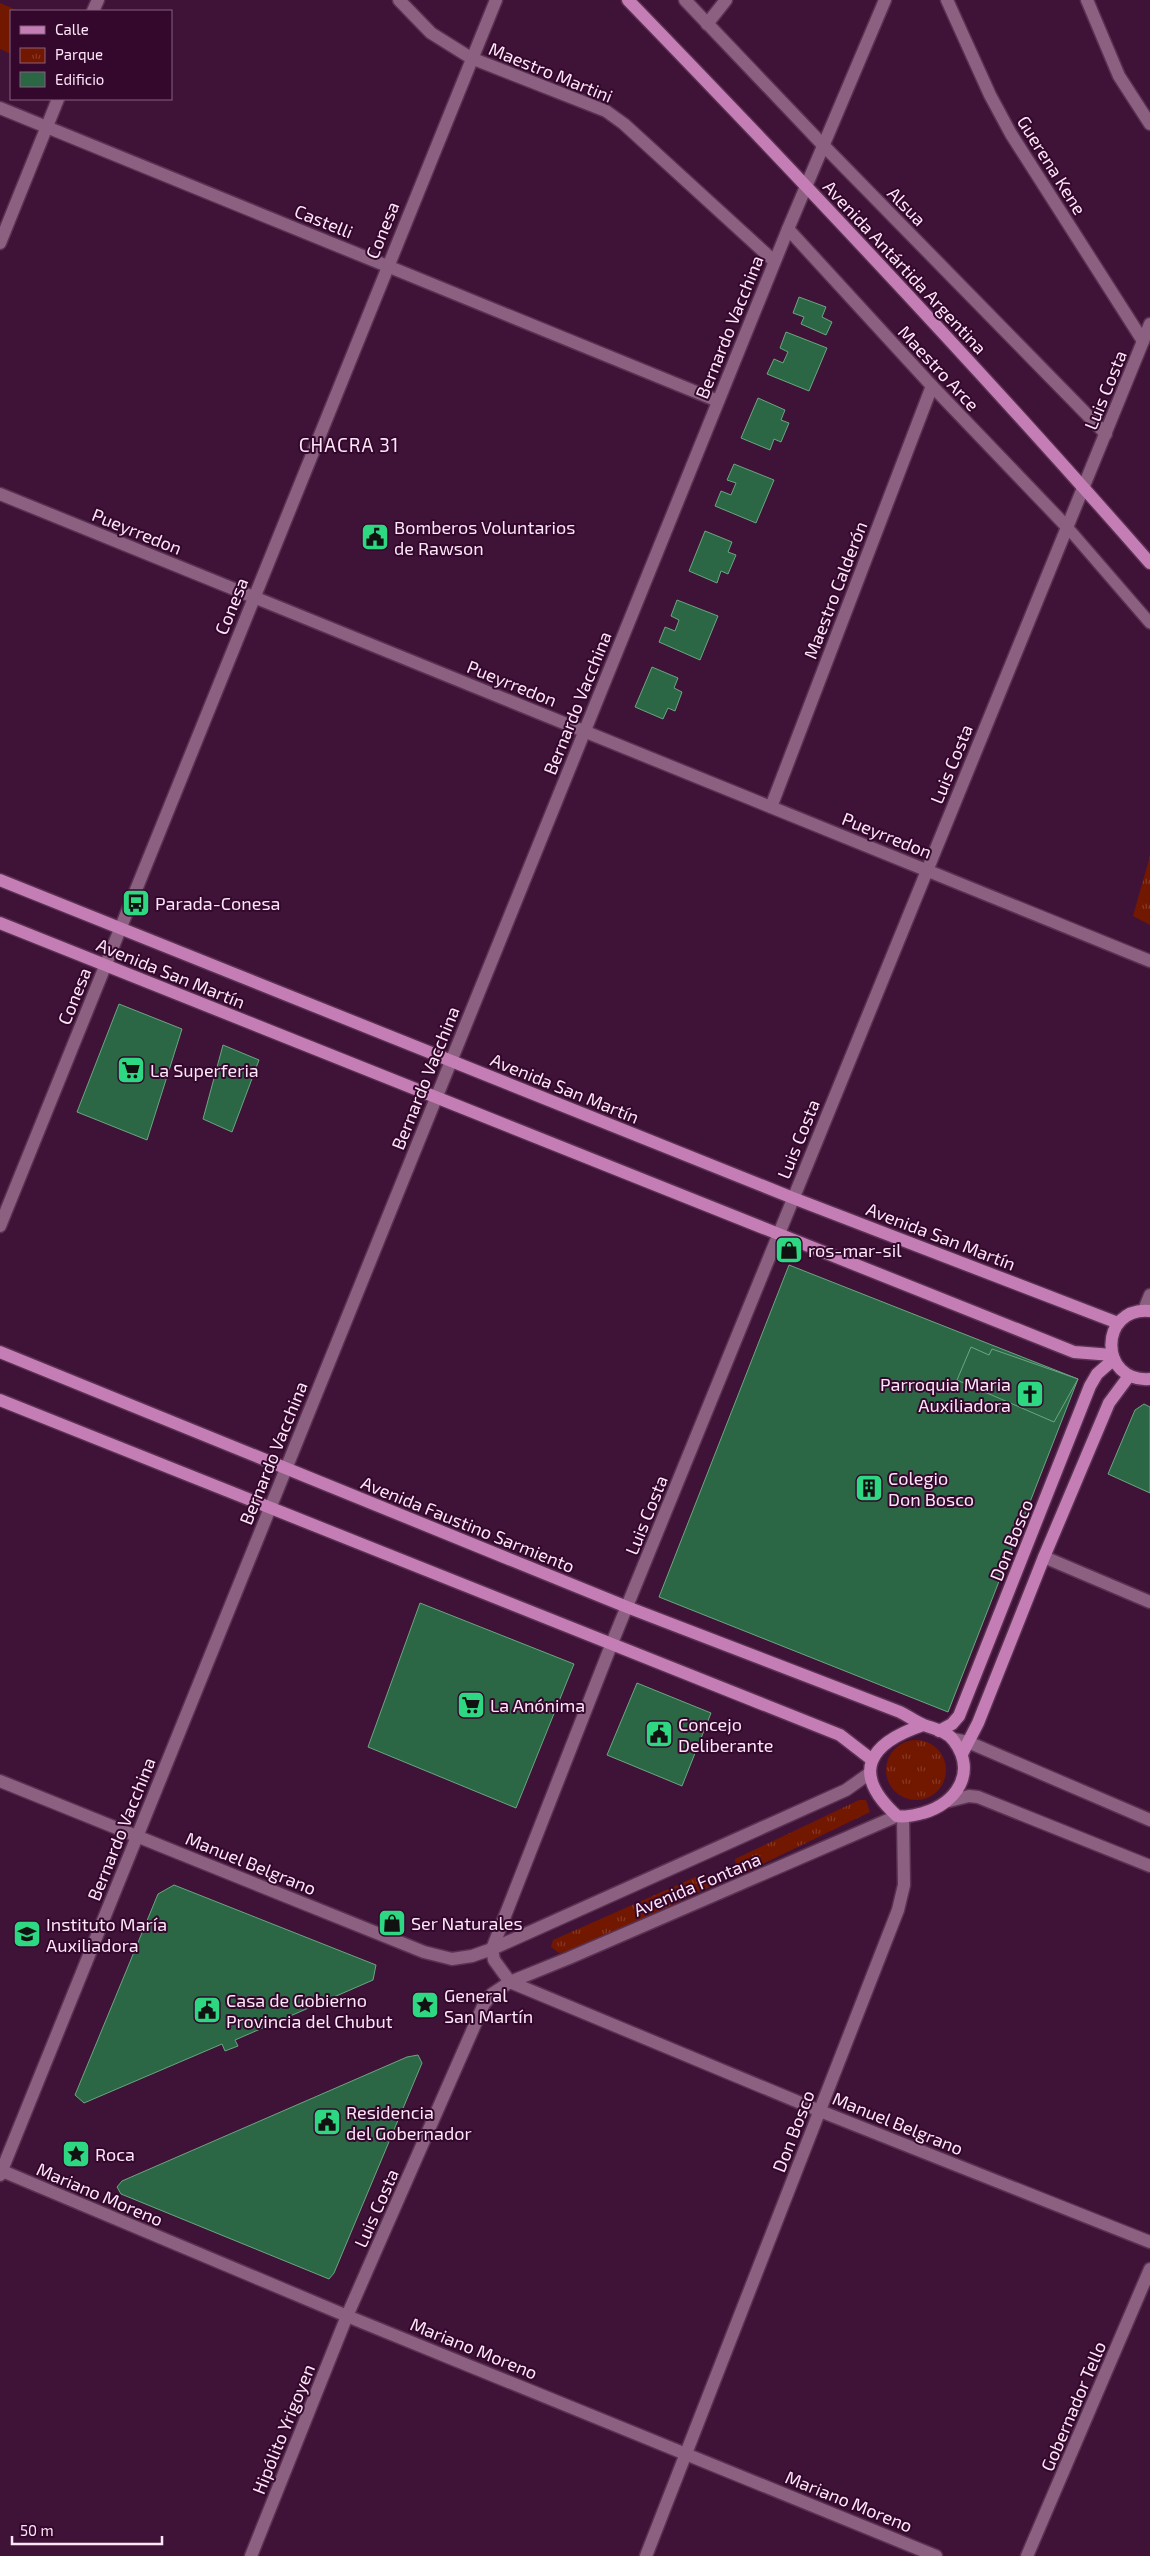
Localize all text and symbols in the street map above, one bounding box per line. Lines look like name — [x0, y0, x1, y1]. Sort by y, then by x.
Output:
legend — [10, 10, 172, 100]
text: Calle — [55, 20, 89, 38]
street label: Maestro Martini — [486, 37, 616, 107]
text: Parque — [55, 45, 103, 63]
text: Edificio — [55, 70, 104, 88]
street label: Guerena Kene — [1013, 111, 1091, 219]
street label: Avenida Antártida Argentina — [819, 176, 991, 358]
street label: Alsua — [883, 182, 931, 230]
street label: Conesa — [361, 198, 403, 262]
street label: Castelli — [292, 199, 356, 243]
street label: Bernardo Vacchina — [690, 252, 768, 402]
street label: Maestro Arce — [894, 321, 984, 415]
street label: Luis Costa — [1079, 347, 1131, 433]
district label: CHACRA 31 — [299, 433, 399, 456]
street label: Pueyrredon — [89, 503, 185, 559]
place label: Bomberos Voluntarios de Rawson — [394, 516, 575, 559]
street label: Maestro Calderón — [799, 518, 871, 662]
public building icon: Bomberos Voluntarios de Rawson — [360, 522, 390, 552]
street label: Conesa — [210, 574, 252, 638]
street label: Bernardo Vacchina — [538, 628, 616, 778]
street label: Pueyrredon — [464, 655, 560, 711]
street label: Luis Costa — [925, 721, 977, 807]
street label: Pueyrredon — [839, 807, 935, 863]
bus stop icon: Parada-Conesa — [121, 888, 151, 918]
place label: Parada-Conesa — [155, 892, 280, 914]
street label: Avenida San Martín — [94, 933, 248, 1013]
street label: Conesa — [53, 964, 95, 1028]
street label: Bernardo Vacchina — [386, 1003, 464, 1153]
street label: Avenida San Martín — [488, 1048, 642, 1128]
supermarket icon: La Superferia — [116, 1055, 146, 1085]
place label: La Superferia — [150, 1059, 259, 1081]
street label: Luis Costa — [772, 1096, 824, 1182]
street label: Avenida San Martín — [863, 1197, 1019, 1275]
shop icon: ros-mar-sil — [774, 1235, 804, 1265]
place label: ros-mar-sil — [808, 1239, 902, 1261]
place label: Parroquia Maria Auxiliadora — [880, 1373, 1011, 1416]
street label: Bernardo Vacchina — [234, 1378, 312, 1528]
church icon: Parroquia Maria Auxiliadora — [1015, 1379, 1045, 1409]
place label: Colegio Don Bosco — [888, 1467, 974, 1510]
street label: Avenida Faustino Sarmiento — [358, 1471, 578, 1577]
street label: Luis Costa — [620, 1472, 672, 1558]
building icon: Colegio Don Bosco — [854, 1473, 884, 1503]
street label: Don Bosco — [985, 1496, 1037, 1584]
supermarket icon: La Anónima — [456, 1690, 486, 1720]
place label: La Anónima — [490, 1694, 585, 1716]
place label: Concejo Deliberante — [678, 1713, 773, 1756]
public building icon: Concejo Deliberante — [644, 1719, 674, 1749]
street label: Bernardo Vacchina — [82, 1754, 160, 1904]
street label: Manuel Belgrano — [182, 1827, 320, 1899]
street label: Avenida Fontana — [630, 1847, 764, 1921]
shop icon: Ser Naturales — [377, 1908, 407, 1938]
place label: Ser Naturales — [411, 1912, 523, 1934]
place label: Instituto María Auxiliadora — [46, 1913, 167, 1956]
school or university icon: Instituto María Auxiliadora — [12, 1919, 42, 1949]
place label: General San Martín — [444, 1984, 533, 2027]
place label: Casa de Gobierno Provincia del Chubut — [226, 1989, 393, 2032]
place icon: General San Martín — [410, 1990, 440, 2020]
public building icon: Casa de Gobierno Provincia del Chubut — [192, 1995, 222, 2025]
street label: Don Bosco — [767, 2087, 819, 2175]
street label: Manuel Belgrano — [829, 2087, 967, 2159]
place label: Residencia del Gobernador — [346, 2101, 472, 2144]
public building icon: Residencia del Gobernador — [312, 2107, 342, 2137]
place icon: Roca — [61, 2139, 91, 2169]
place label: Roca — [95, 2143, 135, 2165]
street label: Mariano Moreno — [33, 2157, 167, 2231]
street label: Luis Costa — [349, 2165, 403, 2251]
street label: Mariano Moreno — [407, 2312, 541, 2384]
street label: Gobernador Tello — [1036, 2338, 1110, 2474]
street label: Hipólito Yrigoyen — [247, 2361, 319, 2497]
street label: Mariano Moreno — [782, 2465, 916, 2537]
scale bar — [12, 2514, 162, 2546]
text: 50 m — [20, 2521, 54, 2539]

